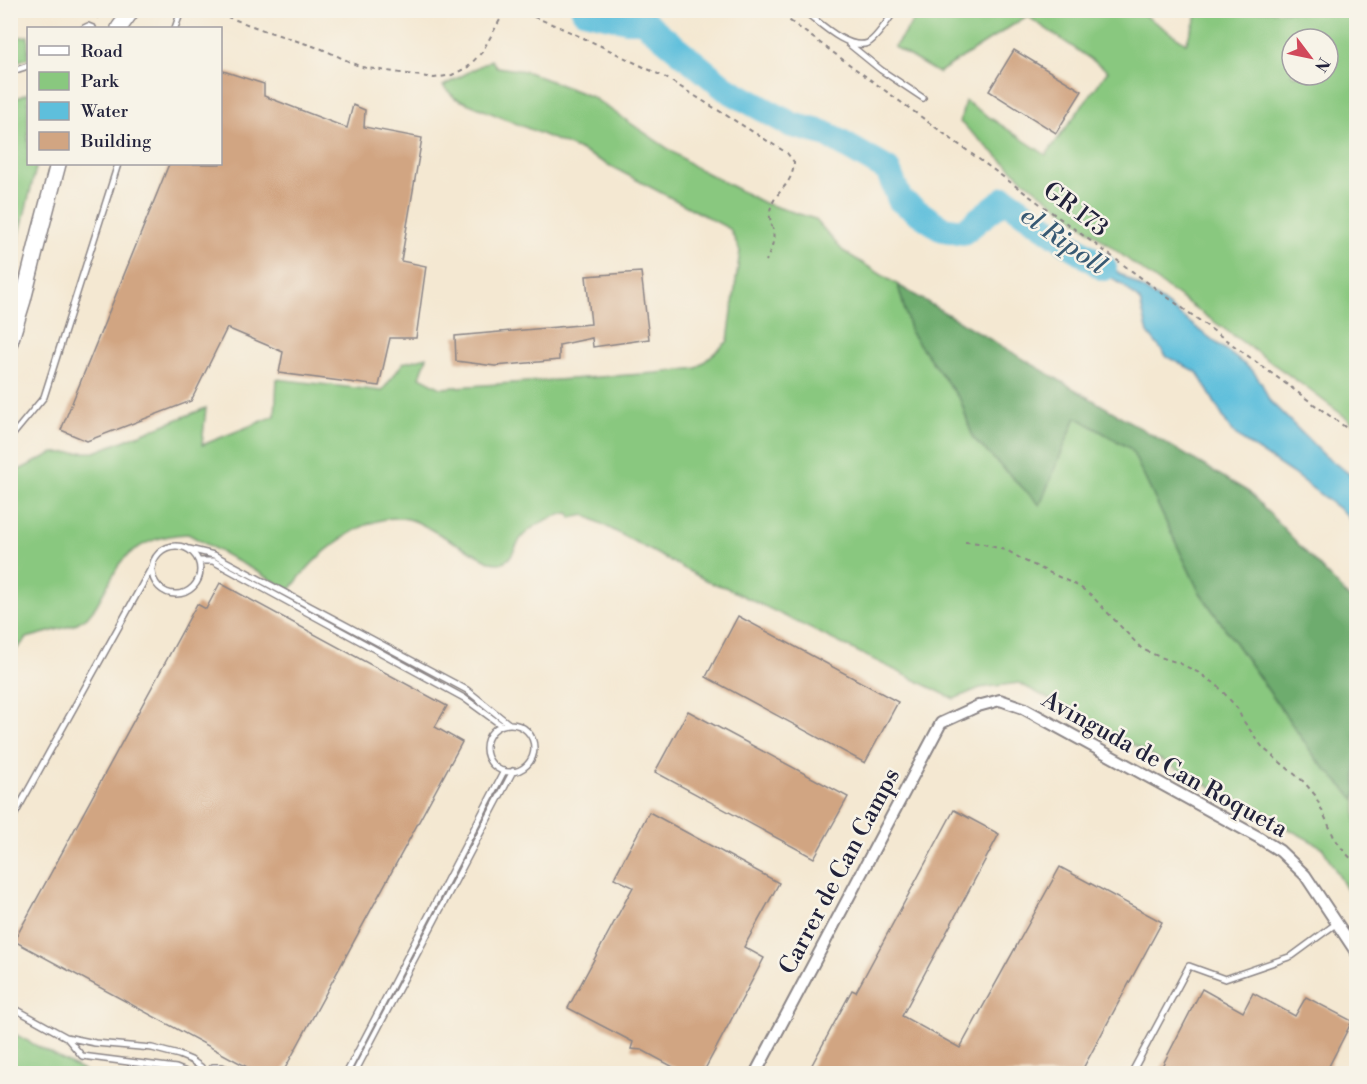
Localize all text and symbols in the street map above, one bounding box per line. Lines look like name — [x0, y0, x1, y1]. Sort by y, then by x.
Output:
legend — [27, 27, 222, 165]
north arrow — [1280, 27, 1340, 87]
text: Road — [81, 40, 124, 63]
text: N — [1310, 54, 1334, 75]
text: Park — [81, 70, 120, 93]
text: Water — [80, 100, 129, 123]
text: Building — [80, 130, 152, 153]
street label: GR 173 — [1037, 176, 1114, 244]
water label: el Ripoll — [1014, 200, 1113, 282]
street label: Avinguda de Can Roqueta — [1035, 684, 1293, 845]
street label: Carrer de Can Camps — [773, 763, 907, 980]

